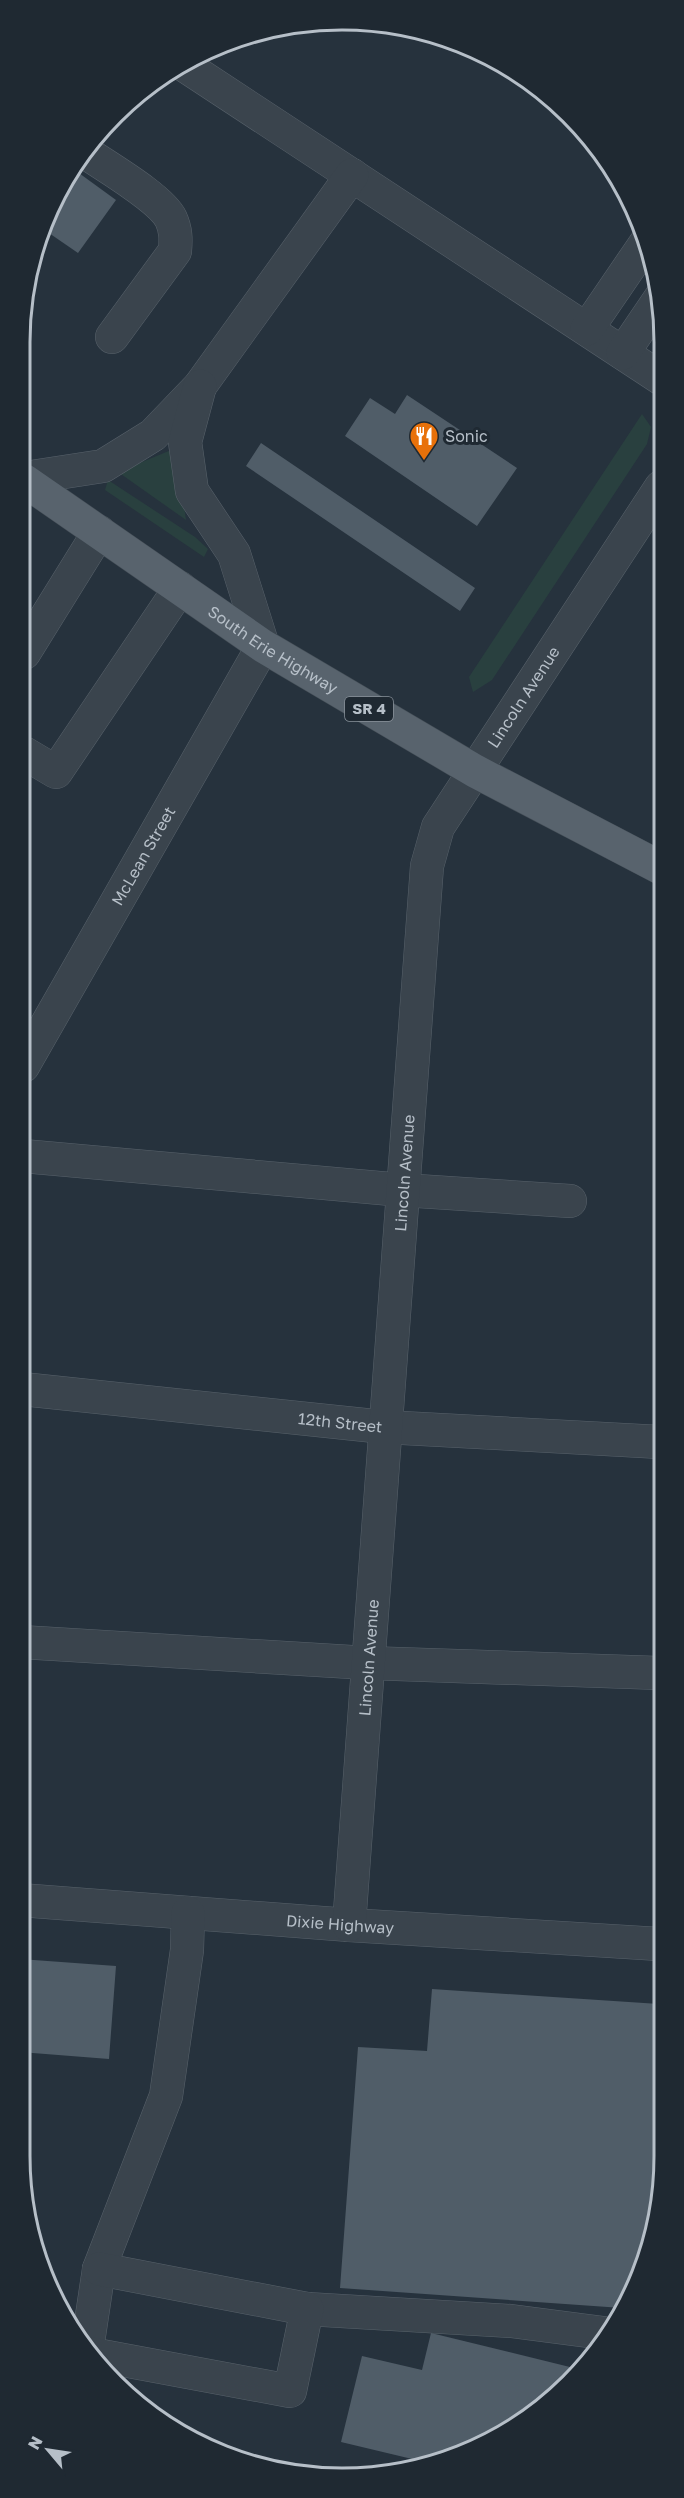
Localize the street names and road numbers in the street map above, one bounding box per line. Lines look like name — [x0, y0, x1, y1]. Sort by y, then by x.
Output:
street label: South Erie Highway — [204, 601, 342, 698]
street label: Lincoln Avenue — [483, 642, 564, 751]
road number: SR 4 — [345, 697, 393, 721]
street label: McLean Street — [107, 803, 179, 909]
street label: Lincoln Avenue — [390, 1114, 419, 1232]
street label: 12th Street — [297, 1408, 383, 1437]
street label: Lincoln Avenue — [354, 1599, 383, 1717]
street label: Dixie Highway — [285, 1910, 395, 1938]

